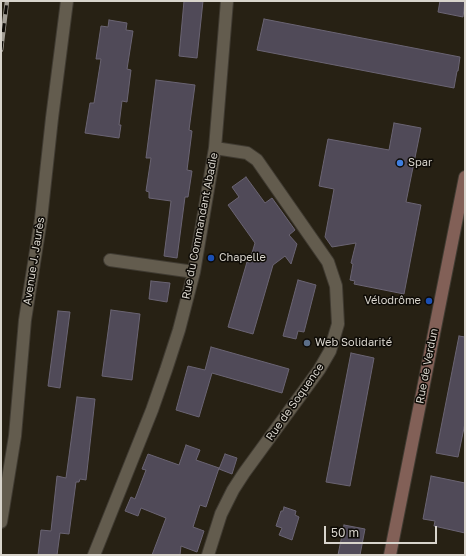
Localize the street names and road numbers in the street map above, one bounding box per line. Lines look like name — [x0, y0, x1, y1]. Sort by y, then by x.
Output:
street label: Rue du Commandant Abadie — [179, 152, 221, 300]
street label: Avenue J. Jaurès — [21, 216, 47, 306]
street label: Rue de Verdun — [413, 327, 441, 405]
street label: Rue de Soquence — [263, 361, 327, 443]

